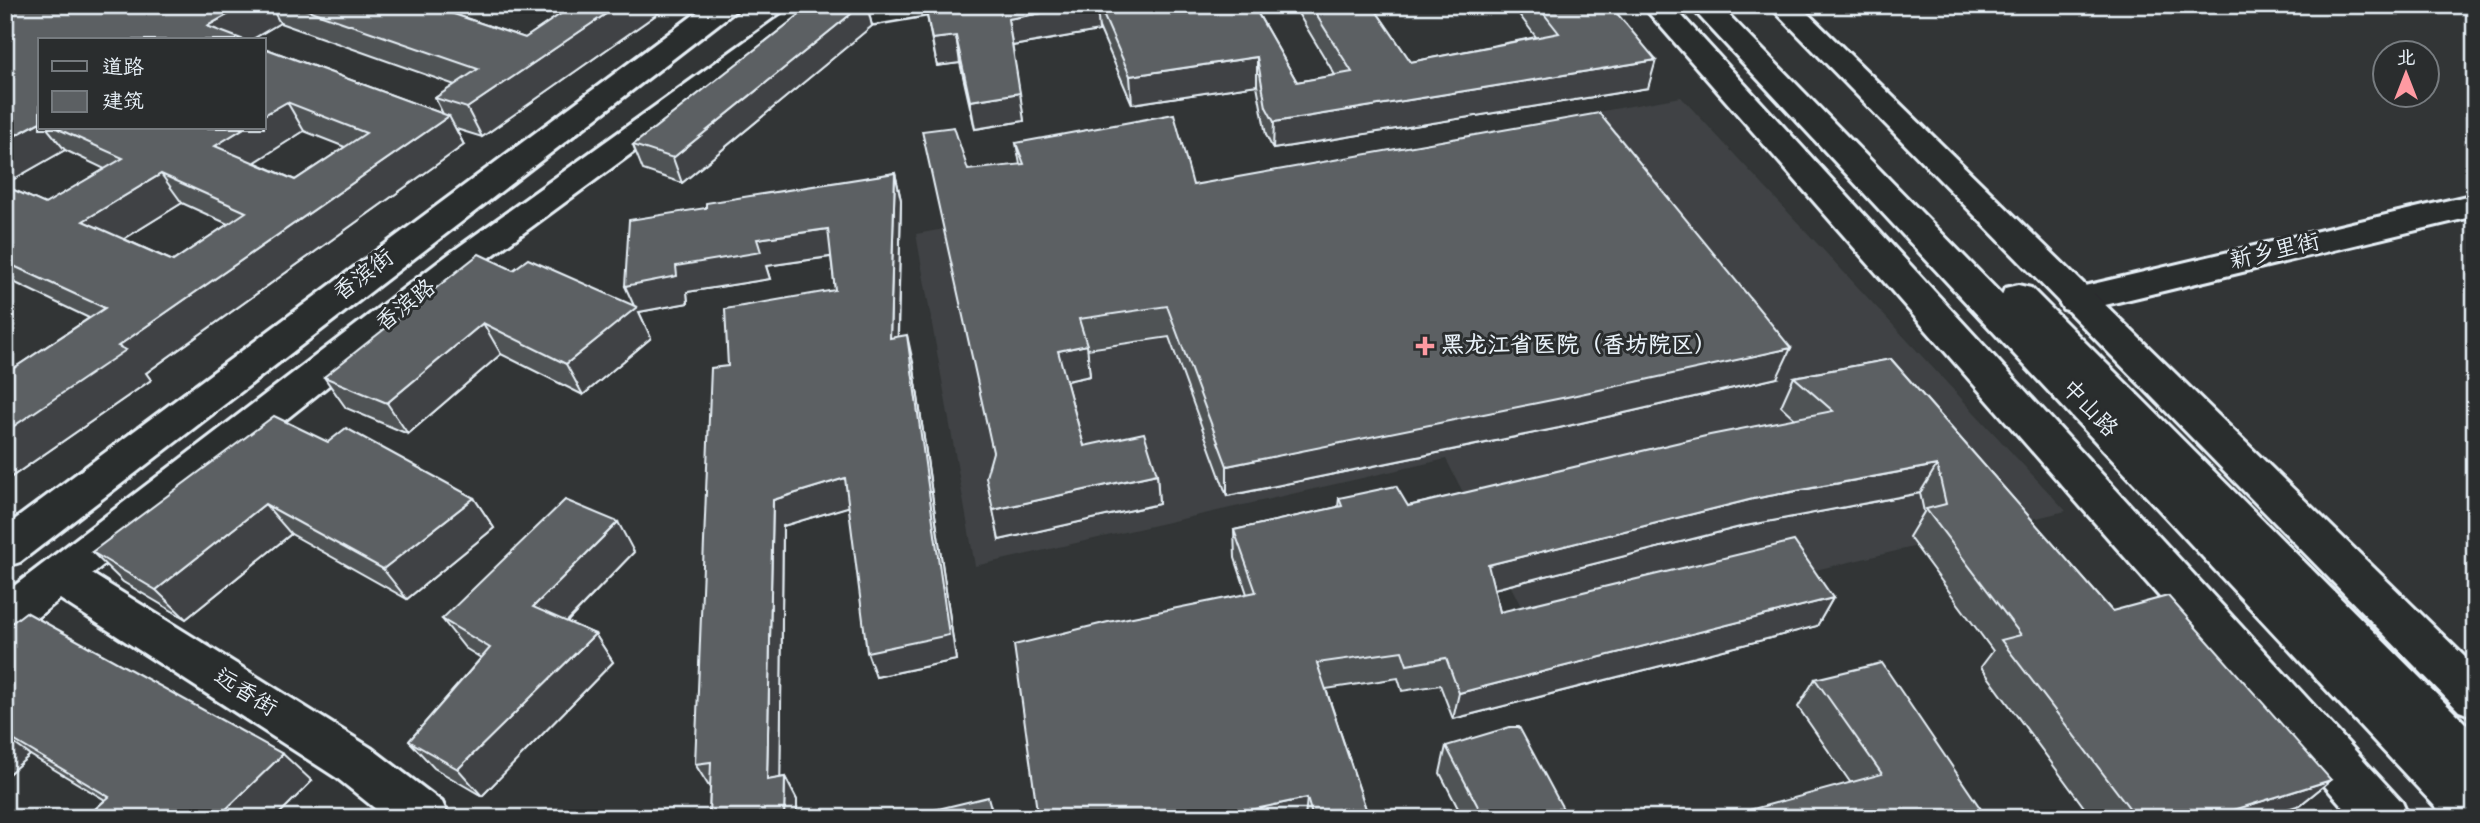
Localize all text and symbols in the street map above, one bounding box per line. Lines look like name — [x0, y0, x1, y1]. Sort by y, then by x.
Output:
legend — [38, 38, 266, 130]
north arrow — [2372, 38, 2442, 108]
text: 北 — [2396, 46, 2416, 71]
text: 道路 — [102, 54, 144, 82]
text: 建筑 — [102, 88, 144, 116]
street label: 新乡里街 — [2227, 227, 2323, 277]
street label: 香滨街 — [327, 243, 401, 309]
street label: 香滨路 — [370, 273, 442, 339]
place label: 黑龙江省医院（香坊院区） — [1441, 331, 1717, 361]
marker: 黑龙江省医院（香坊院区） — [1415, 336, 1435, 356]
street label: 中山路 — [2054, 374, 2124, 444]
street label: 远香街 — [208, 662, 282, 724]

